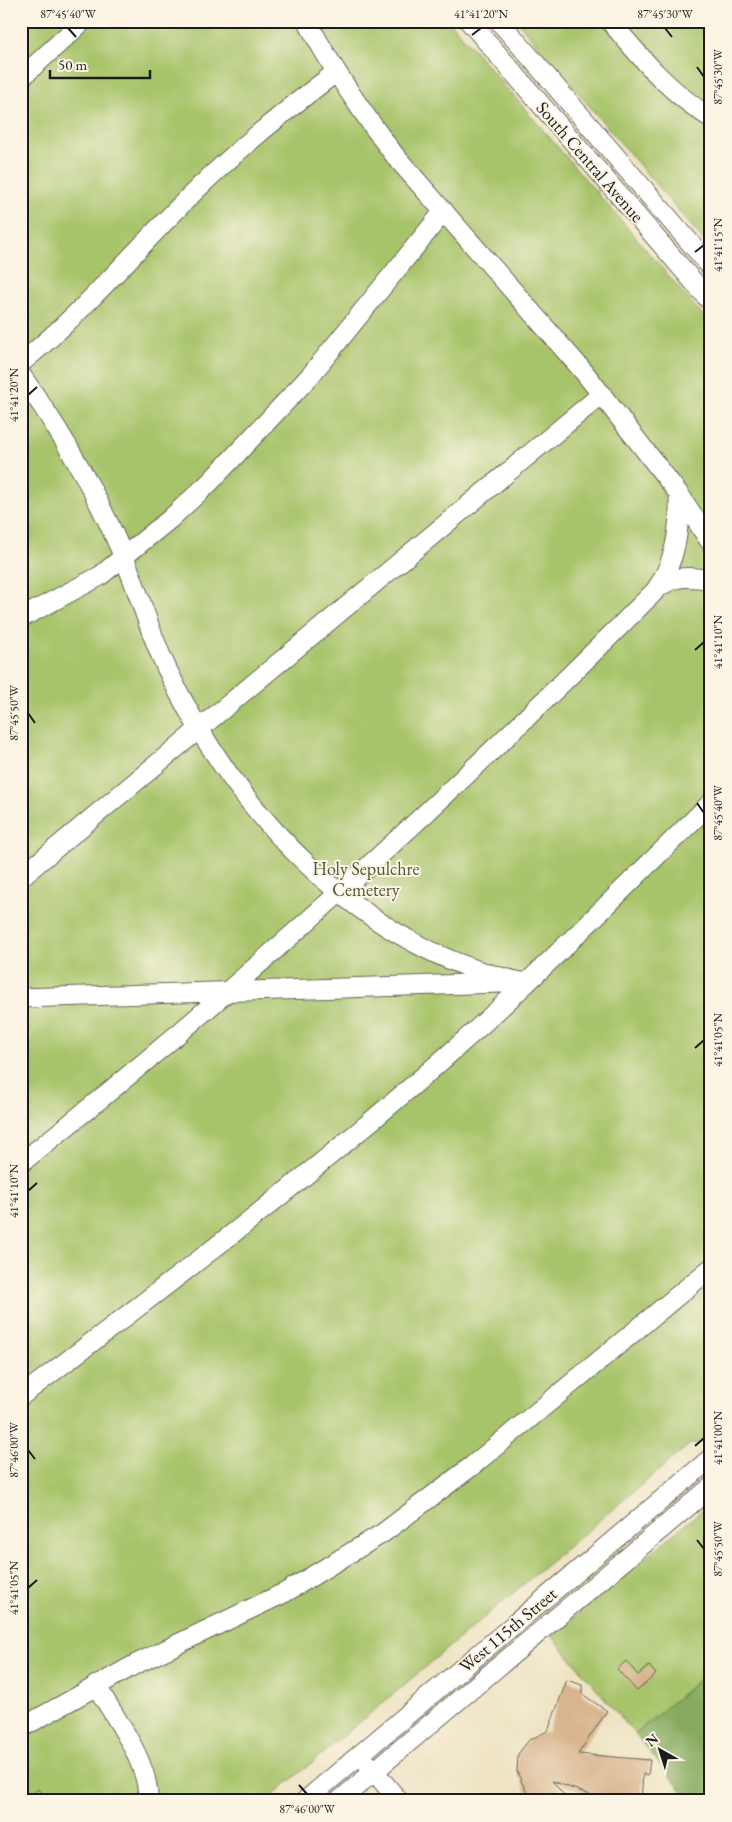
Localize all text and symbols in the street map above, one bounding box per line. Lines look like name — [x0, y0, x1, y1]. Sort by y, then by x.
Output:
text: 87°45'40"W — [40, 6, 97, 22]
text: 41°41'20"N — [454, 6, 508, 22]
text: 87°45'30"W — [637, 6, 694, 22]
scale bar — [50, 48, 150, 80]
text: 87°45'30"W — [710, 48, 726, 105]
text: 50 m — [58, 55, 87, 74]
street label: South Central Avenue — [531, 96, 649, 227]
text: 41°41'15"N — [710, 218, 726, 272]
text: 41°41'20"N — [6, 368, 22, 422]
text: 41°41'10"N — [710, 615, 726, 669]
text: 87°45'50"W — [6, 684, 22, 741]
text: 87°45'40"W — [710, 784, 726, 841]
park label: Holy Sepulchre Cemetery — [312, 857, 420, 901]
text: 41°41'05"N — [710, 1013, 726, 1067]
text: 41°41'10"N — [6, 1164, 22, 1218]
text: 41°41'00"N — [710, 1411, 726, 1465]
text: 87°46'00"W — [6, 1421, 22, 1478]
text: 87°45'50"W — [710, 1520, 726, 1577]
text: 41°41'05"N — [6, 1561, 22, 1615]
street label: West 115th Street — [454, 1582, 562, 1677]
north arrow — [634, 1724, 684, 1774]
text: N — [642, 1729, 662, 1750]
text: 87°46'00"W — [279, 1801, 336, 1817]

